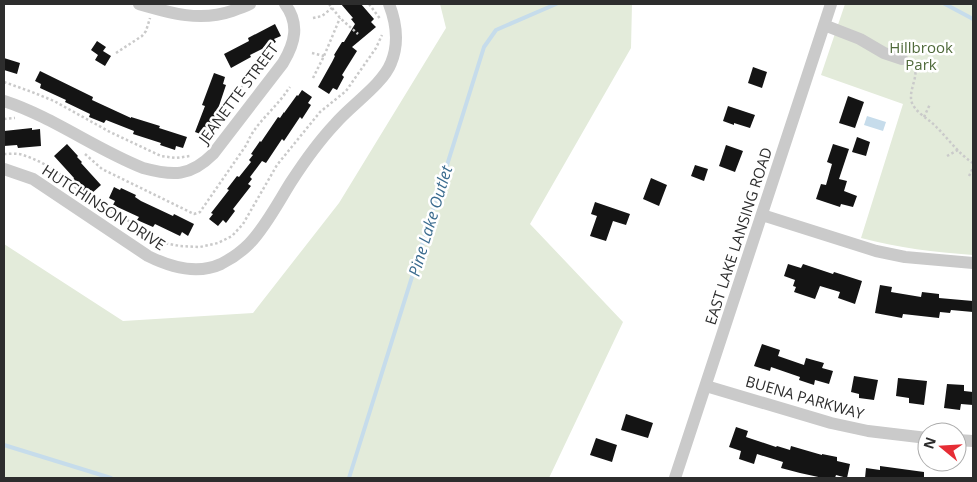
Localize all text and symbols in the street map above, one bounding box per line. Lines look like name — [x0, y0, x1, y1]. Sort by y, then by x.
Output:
park label: Hillbrook Park — [889, 37, 953, 74]
street label: JEANETTE STREET — [192, 38, 283, 149]
street label: EAST LAKE LANSING ROAD — [700, 145, 776, 327]
street label: HUTCHINSON DRIVE — [39, 160, 169, 254]
water label: Pine Lake Outlet — [403, 162, 457, 279]
street label: BUENA PARKWAY — [743, 371, 867, 424]
north arrow — [917, 422, 967, 472]
text: N — [918, 434, 940, 451]

